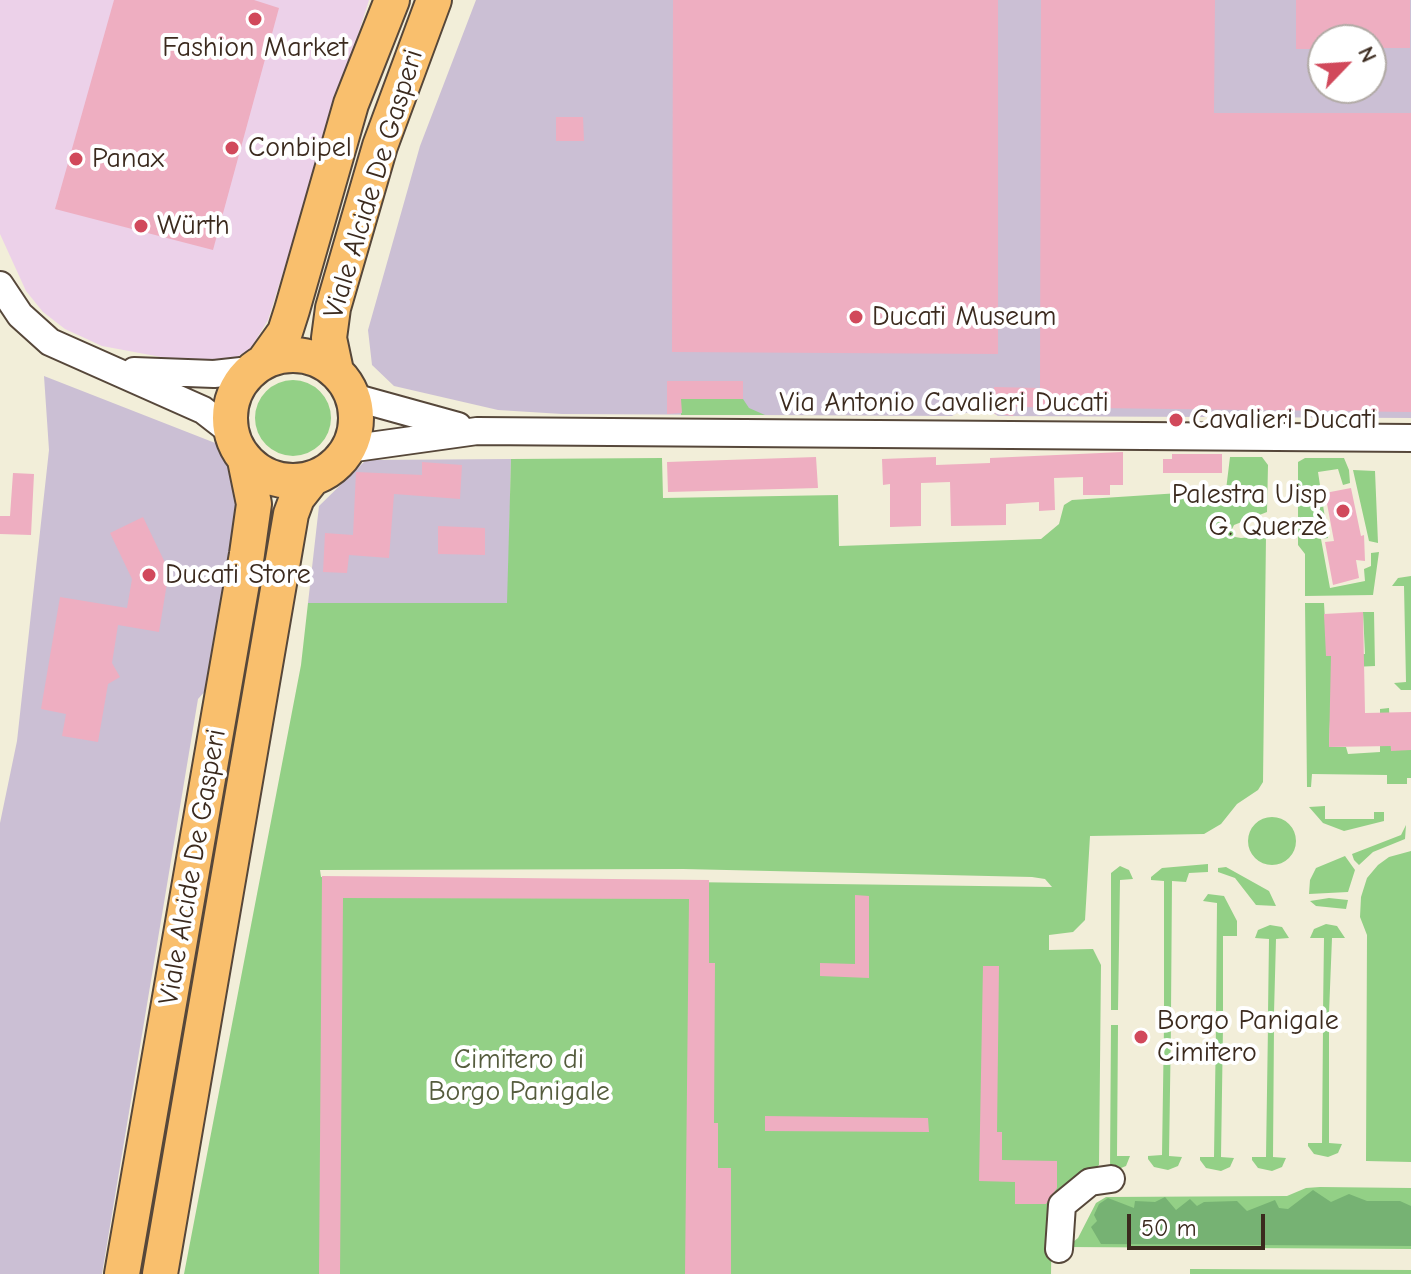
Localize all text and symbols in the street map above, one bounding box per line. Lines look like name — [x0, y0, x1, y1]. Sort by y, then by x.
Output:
marker: Fashion Market — [246, 10, 264, 28]
north arrow — [1307, 24, 1387, 104]
place label: Fashion Market — [162, 31, 348, 65]
text: N — [1352, 43, 1382, 67]
street label: Viale Alcide De Gasperi — [317, 46, 431, 322]
place label: Conbipel — [248, 131, 352, 165]
marker: Conbipel — [223, 139, 241, 157]
place label: Panax — [92, 142, 164, 176]
marker: Panax — [67, 150, 85, 168]
place label: Würth — [157, 209, 230, 243]
marker: Würth — [132, 217, 150, 235]
place label: Ducati Museum — [872, 300, 1056, 334]
marker: Ducati Museum — [847, 308, 865, 326]
street label: Via Antonio Cavalieri Ducati — [779, 386, 1109, 420]
place label: Cavalieri Ducati — [1192, 403, 1377, 437]
marker: Cavalieri Ducati — [1167, 411, 1185, 429]
place label: Palestra Uisp G. Querzè — [1172, 478, 1327, 544]
marker: Palestra Uisp G. Querzè — [1334, 502, 1352, 520]
place label: Ducati Store — [165, 558, 311, 592]
marker: Ducati Store — [140, 566, 158, 584]
street label: Viale Alcide De Gasperi — [152, 727, 234, 1007]
place label: Borgo Panigale Cimitero — [1157, 1004, 1339, 1070]
marker: Borgo Panigale Cimitero — [1132, 1028, 1150, 1046]
park label: Cimitero di Borgo Panigale — [428, 1043, 610, 1109]
scale bar — [1131, 1198, 1269, 1248]
text: 50 m — [1141, 1214, 1197, 1242]

